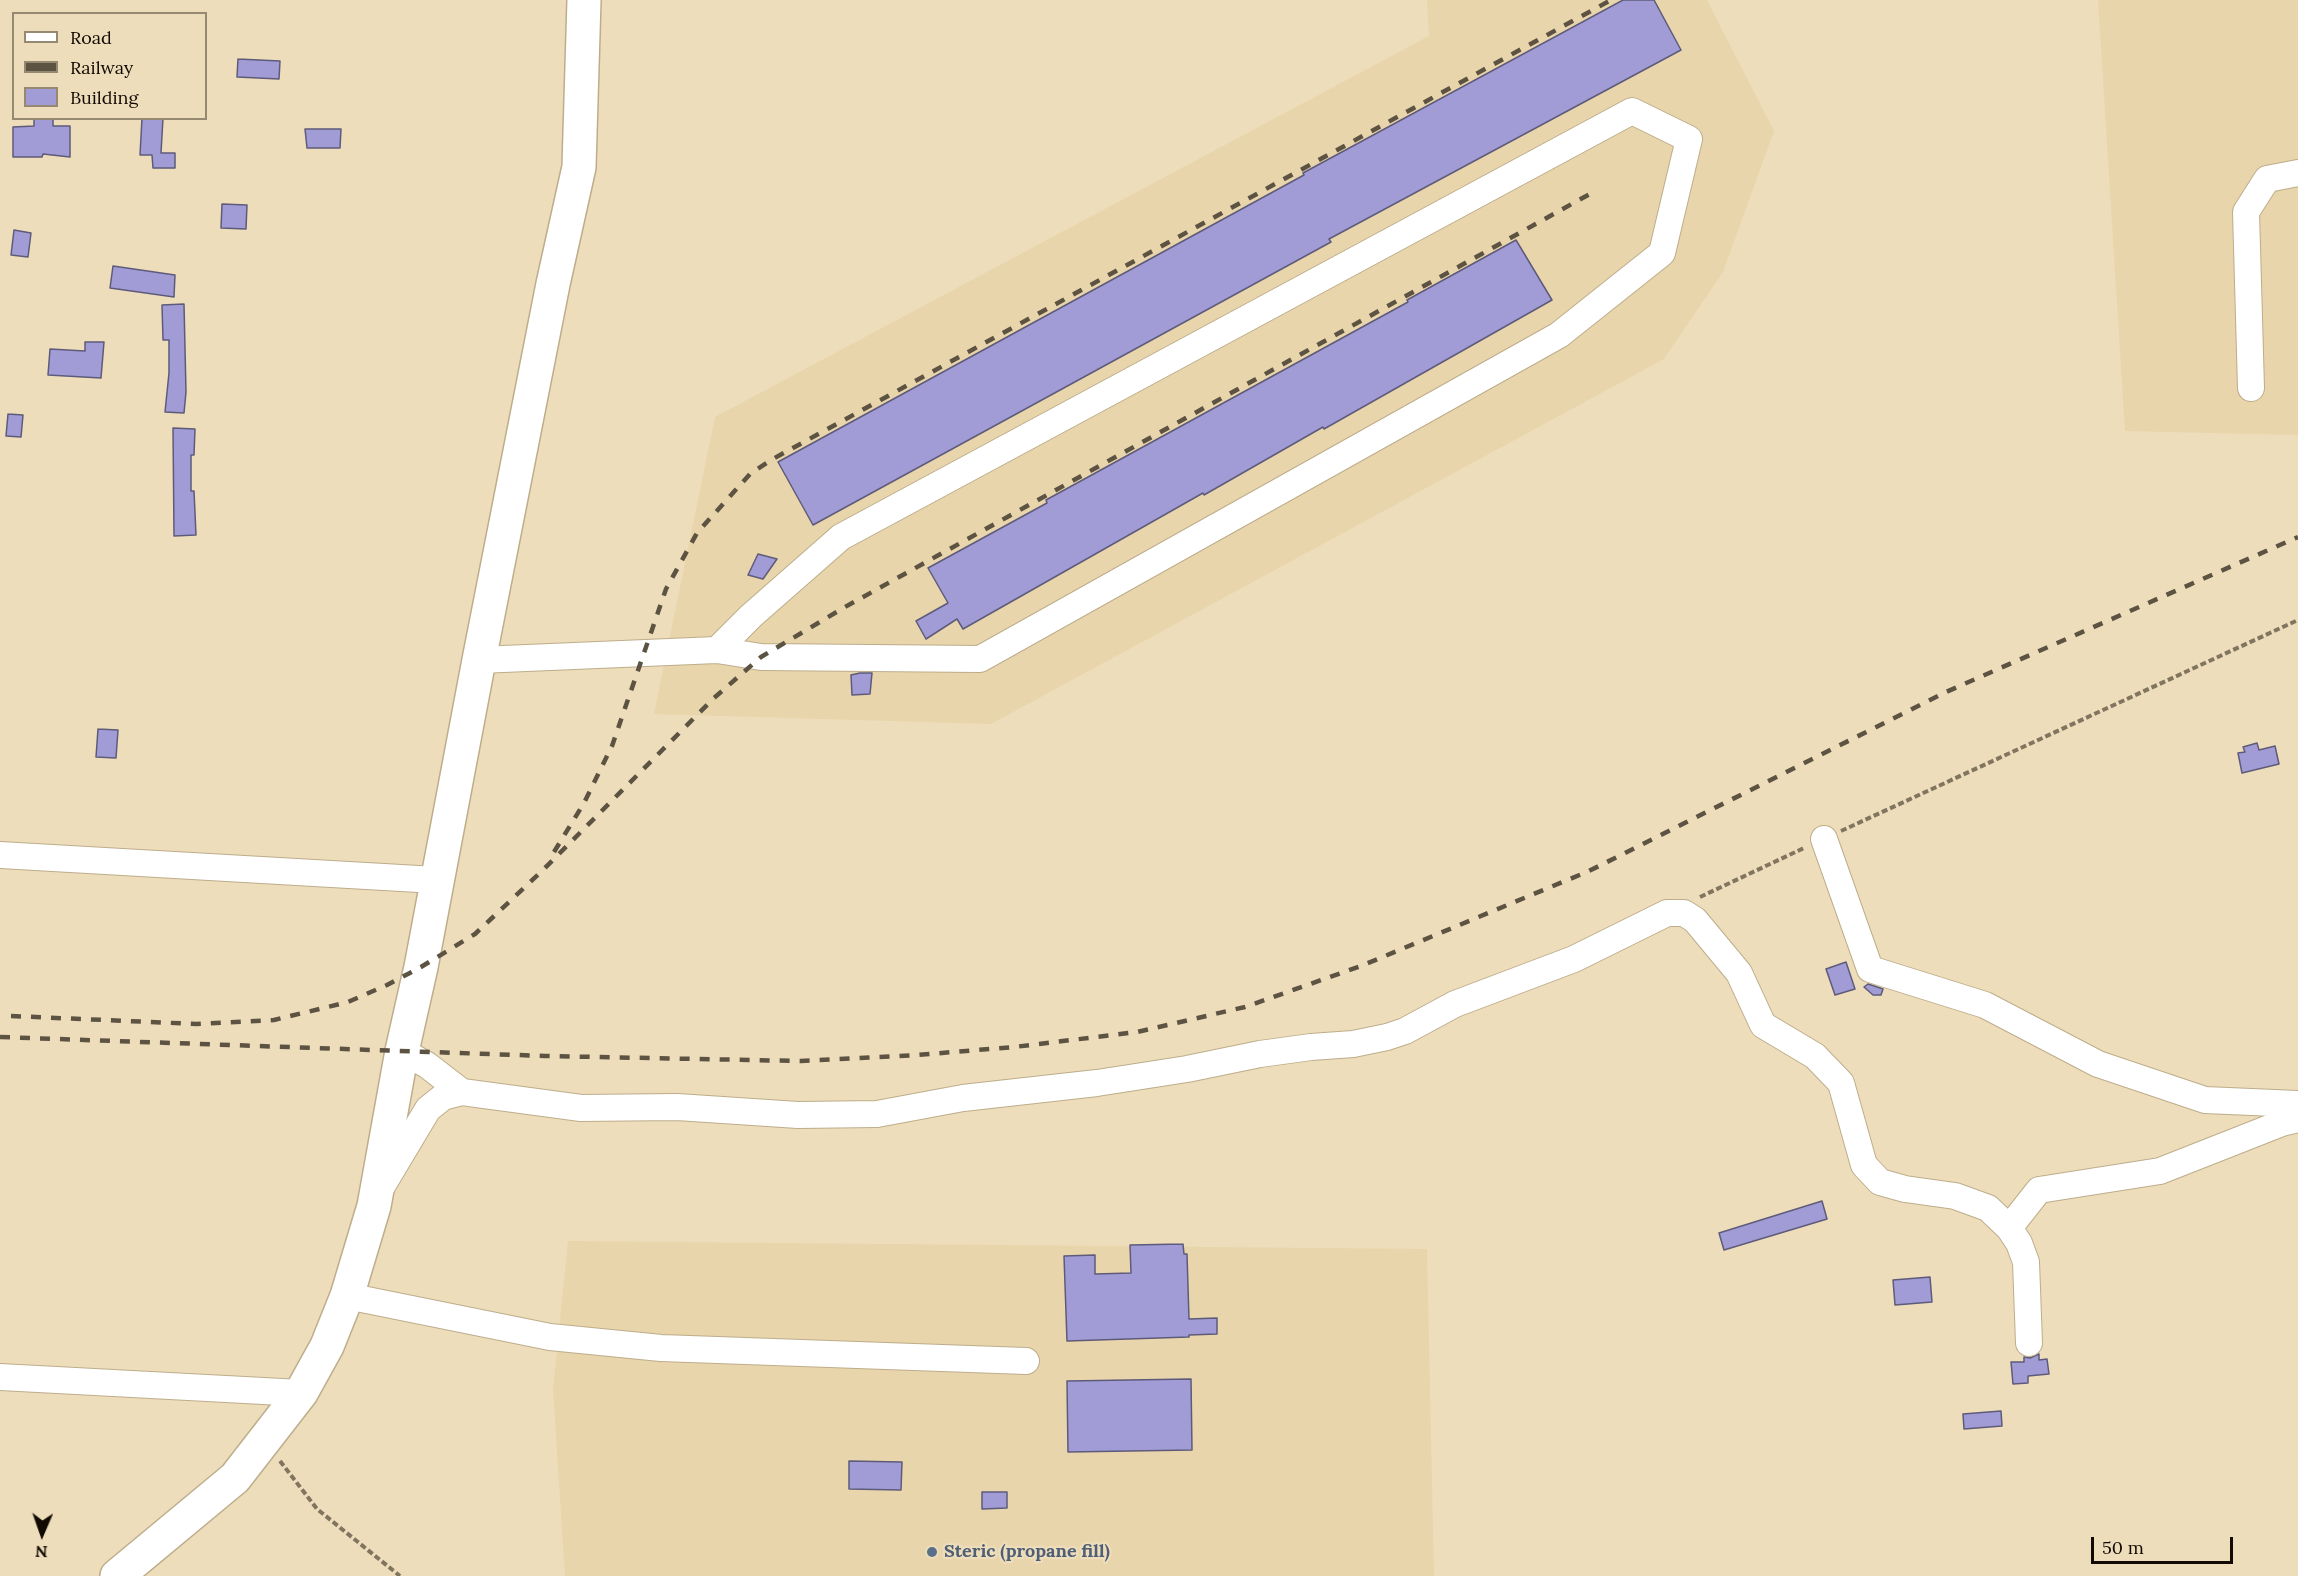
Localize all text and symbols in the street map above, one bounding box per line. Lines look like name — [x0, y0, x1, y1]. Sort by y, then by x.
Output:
legend — [12, 12, 207, 120]
text: Road — [70, 26, 112, 49]
text: Railway — [70, 56, 133, 79]
text: Building — [70, 86, 138, 109]
north arrow — [12, 1504, 72, 1564]
scale bar — [2094, 1525, 2236, 1563]
text: 50 m — [2102, 1536, 2144, 1559]
place label: Steric (propane fill) — [944, 1541, 1110, 1563]
text: N — [35, 1542, 48, 1562]
marker: Steric (propane fill) — [925, 1545, 939, 1559]

